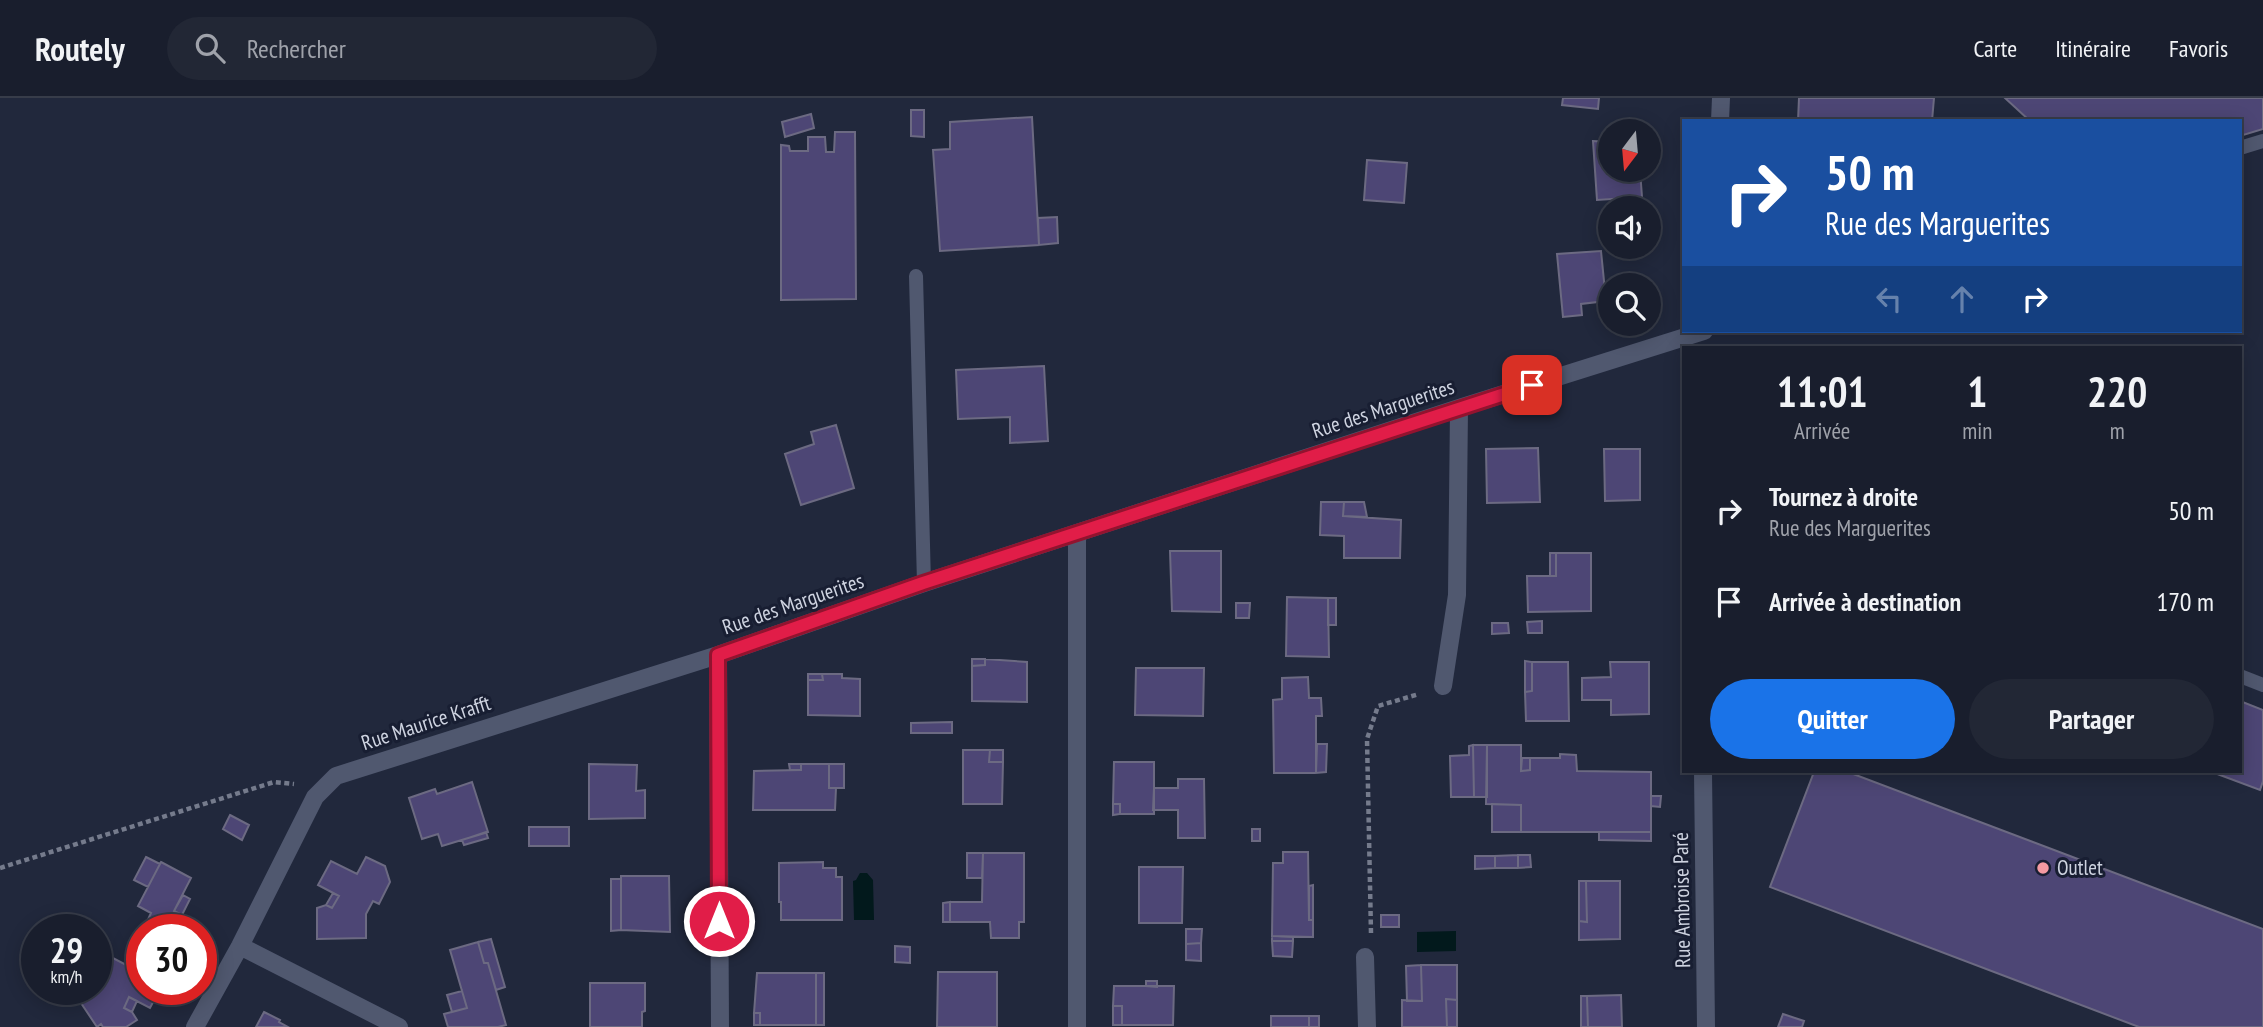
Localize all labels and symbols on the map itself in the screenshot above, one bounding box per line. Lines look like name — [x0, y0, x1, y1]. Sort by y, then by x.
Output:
north arrow — [1598, 119, 1661, 182]
pin — [1502, 355, 1562, 415]
street label: Rue des Marguerites — [1308, 373, 1457, 444]
street label: Rue des Marguerites — [719, 567, 867, 640]
street label: Rue Maurice Krafft — [358, 689, 494, 756]
street label: Rue Ambroise Paré — [1667, 832, 1696, 968]
place label: Outlet — [2057, 854, 2103, 881]
marker: Outlet — [2035, 860, 2051, 876]
position arrow — [682, 884, 756, 958]
speed limit sign: 30 — [126, 914, 217, 1005]

